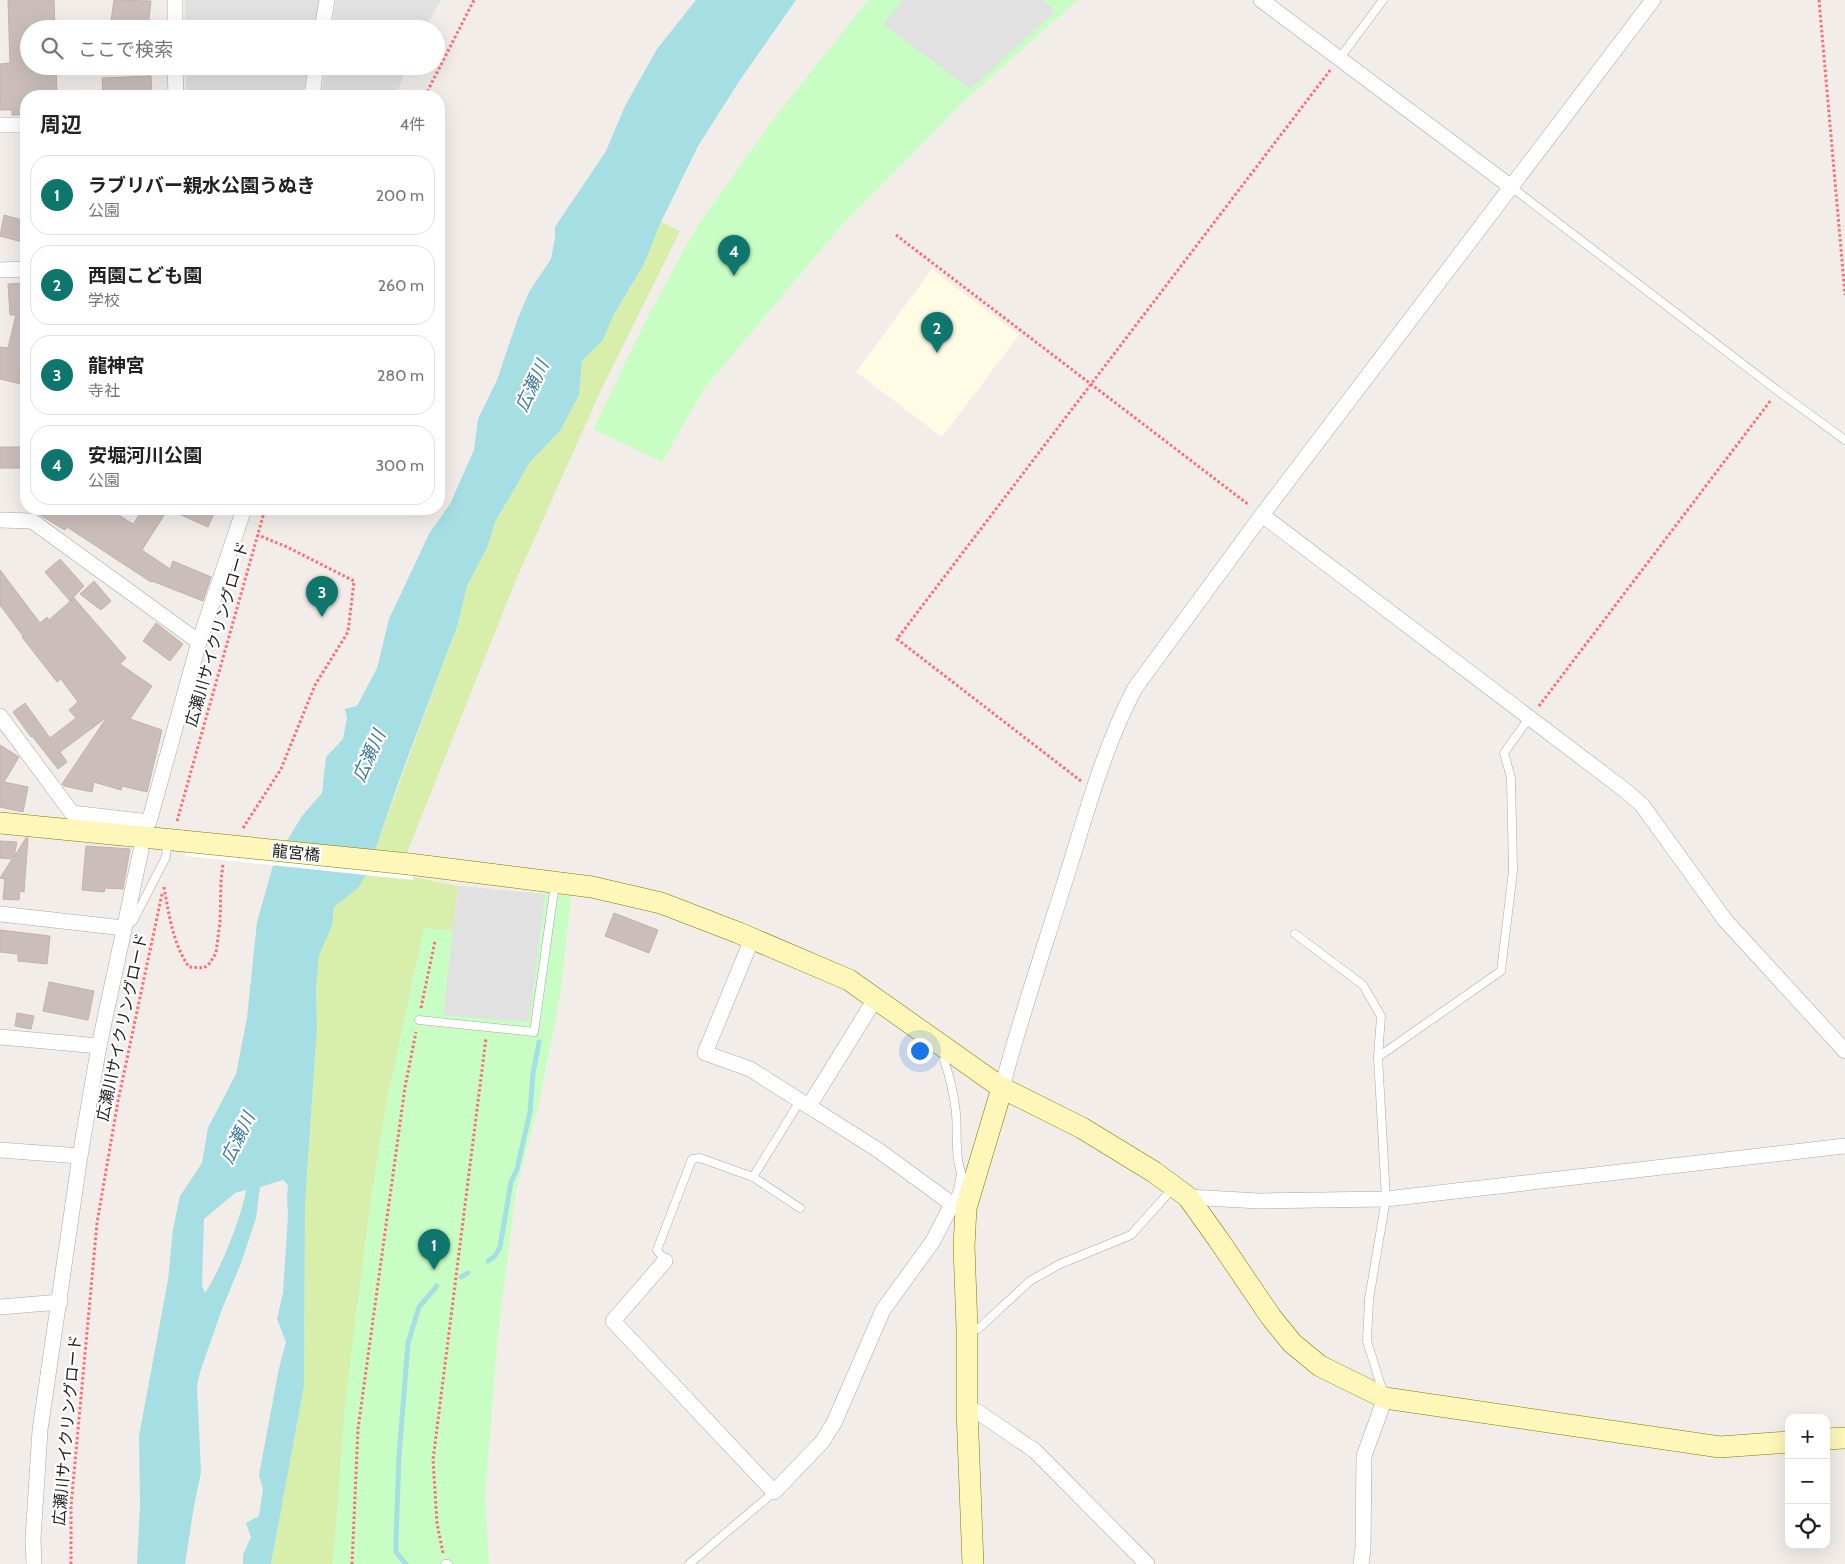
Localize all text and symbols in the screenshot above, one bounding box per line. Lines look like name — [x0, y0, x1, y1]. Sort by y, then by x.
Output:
search box — [20, 20, 445, 75]
icon: search — [38, 34, 66, 62]
text: ここで検索 — [78, 38, 173, 61]
text: 周辺 — [40, 112, 82, 137]
text: 4件 — [400, 115, 425, 134]
text: ラブリバー親水公園うぬき — [88, 174, 316, 197]
text: 1 — [54, 186, 60, 205]
text: 200 m — [376, 186, 424, 205]
text: 公園 — [88, 201, 120, 220]
pin: 4 — [718, 235, 750, 276]
text: 西園こども園 — [88, 264, 202, 287]
text: 2 — [53, 276, 61, 295]
text: 260 m — [378, 276, 424, 295]
text: 学校 — [88, 291, 120, 310]
pin: 2 — [921, 312, 953, 353]
text: 龍神宮 — [88, 354, 145, 377]
water label: 広瀬川 — [511, 355, 554, 415]
text: 3 — [53, 366, 61, 385]
text: 280 m — [377, 366, 424, 385]
text: 寺社 — [88, 381, 120, 400]
text: 安堀河川公園 — [88, 444, 202, 467]
text: 4 — [52, 456, 62, 475]
text: 300 m — [375, 456, 424, 475]
text: 公園 — [88, 471, 120, 490]
street label: 広瀬川サイクリングロード — [181, 539, 253, 729]
pin: 3 — [306, 576, 338, 617]
water label: 広瀬川 — [348, 725, 391, 785]
street label: 龍宮橋 — [271, 841, 321, 865]
street label: 広瀬川サイクリングロード — [93, 931, 151, 1123]
your location — [907, 1038, 933, 1064]
water label: 広瀬川 — [216, 1107, 261, 1167]
pin: 1 — [418, 1229, 450, 1270]
street label: 広瀬川サイクリングロード — [49, 1334, 85, 1526]
map controls — [1785, 1414, 1830, 1549]
button: + — [1785, 1414, 1830, 1459]
button: − — [1785, 1459, 1830, 1504]
button: locate — [1785, 1504, 1830, 1549]

